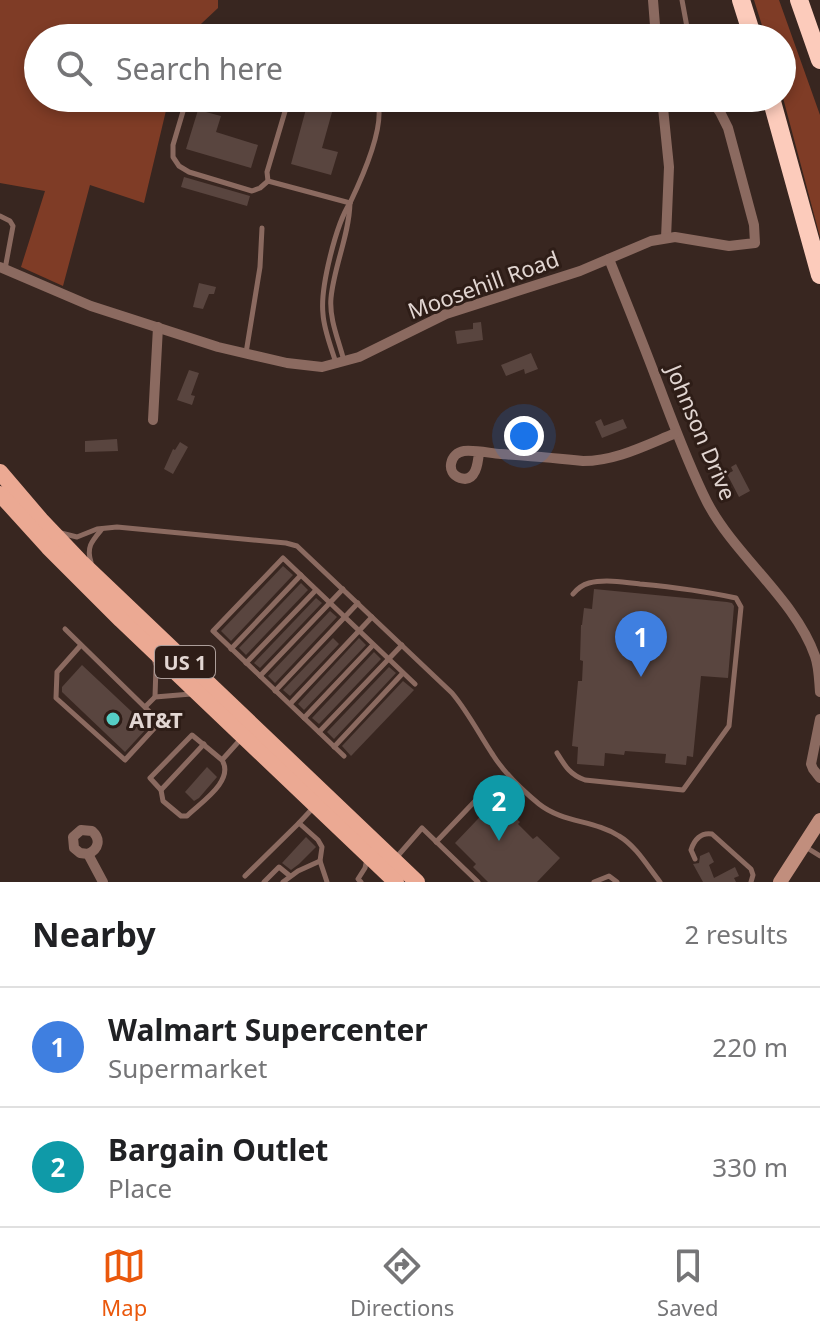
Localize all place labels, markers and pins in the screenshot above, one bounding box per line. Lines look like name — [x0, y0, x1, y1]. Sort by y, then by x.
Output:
pin: 1 — [615, 611, 667, 677]
place label: AT&T — [129, 704, 183, 734]
marker: AT&T — [104, 710, 122, 728]
pin: 2 — [473, 775, 525, 841]

